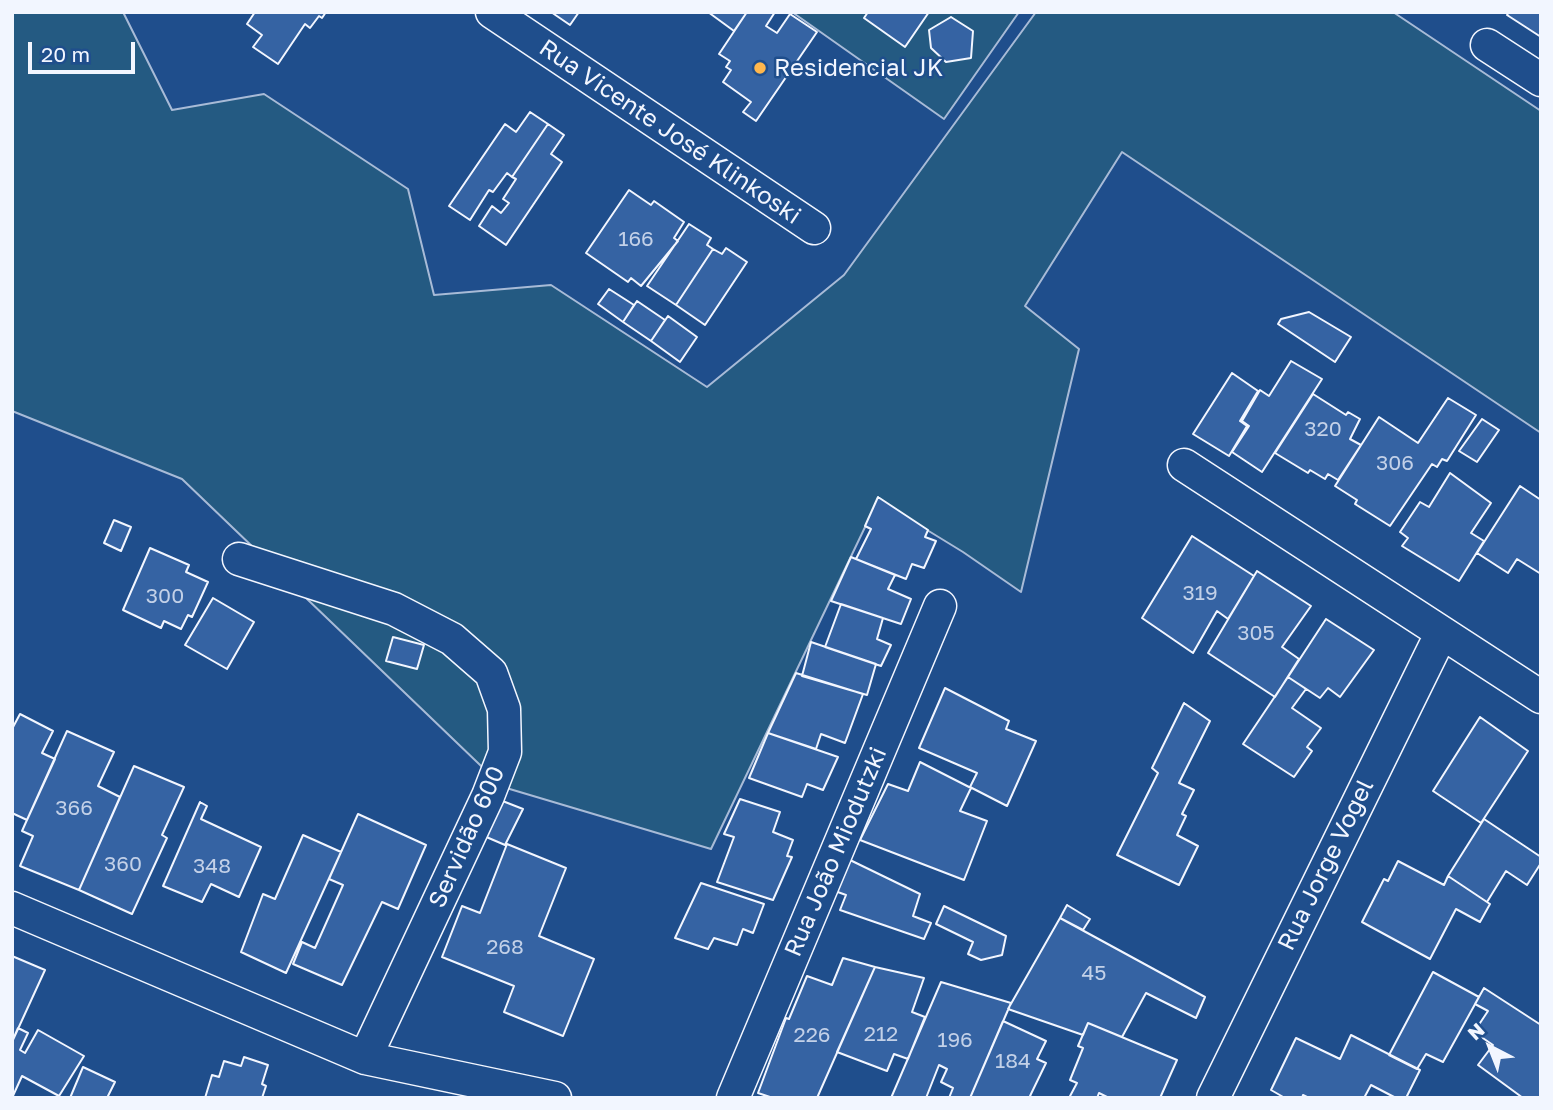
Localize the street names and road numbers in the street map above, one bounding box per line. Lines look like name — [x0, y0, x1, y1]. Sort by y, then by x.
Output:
street label: Rua Vicente José Klinkoski — [534, 34, 806, 230]
street label: Rua João Miodutzki — [779, 743, 893, 961]
street label: Servidão 600 — [423, 762, 511, 912]
street label: Rua Jorge Vogel — [1272, 775, 1380, 955]

